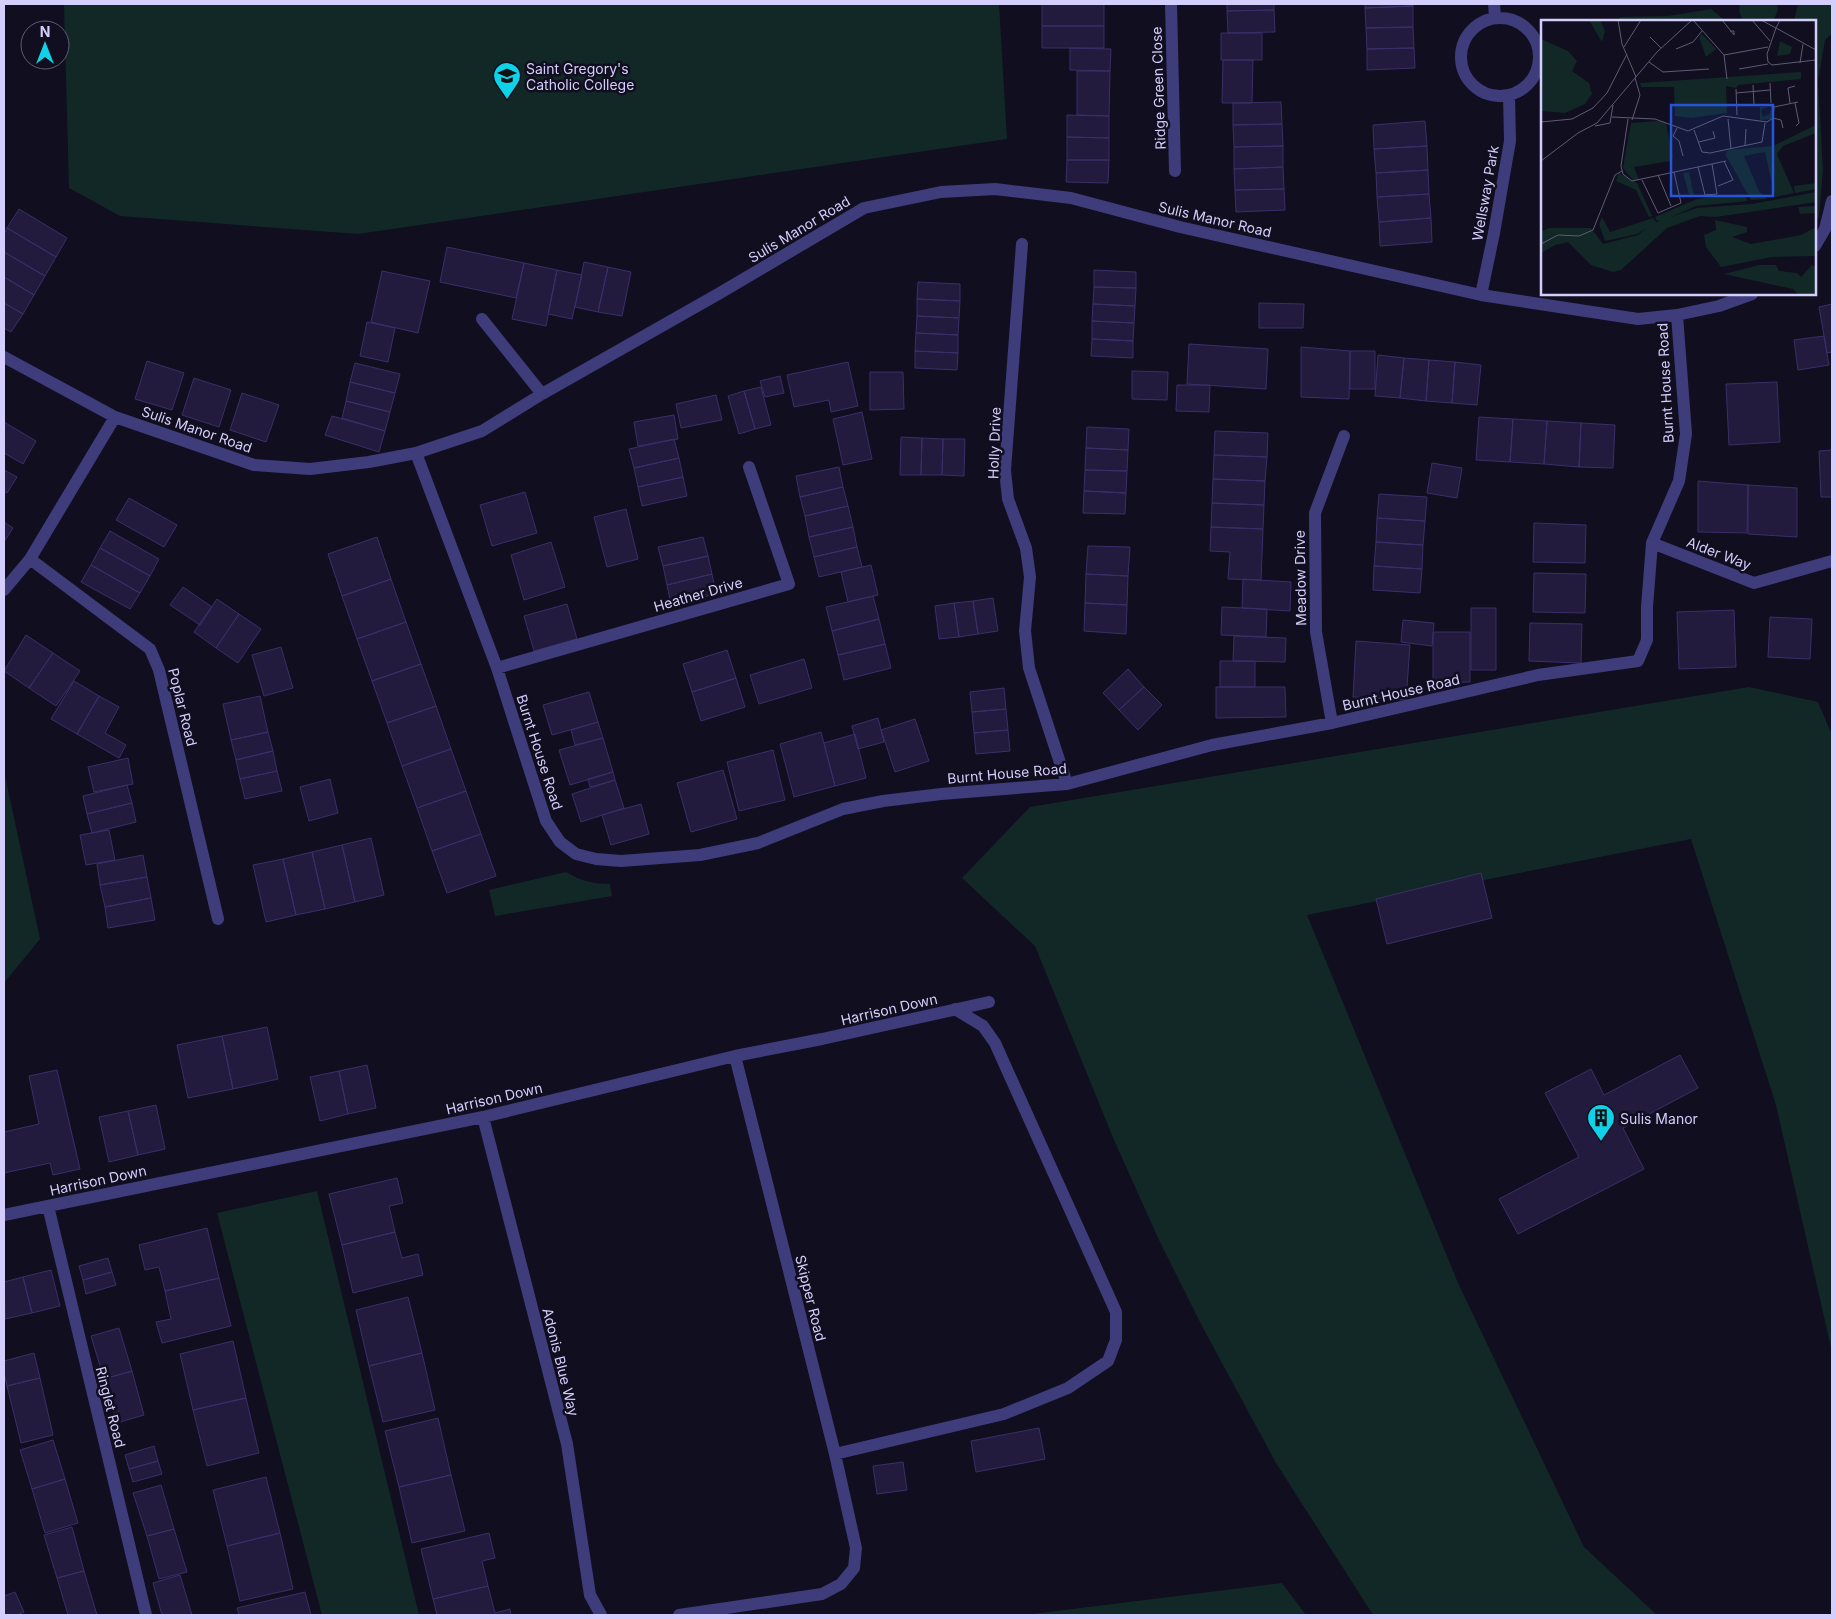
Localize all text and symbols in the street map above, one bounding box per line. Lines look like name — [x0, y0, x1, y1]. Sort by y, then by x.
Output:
north arrow — [20, 20, 70, 70]
inset map — [1541, 20, 1816, 295]
text: N — [40, 23, 50, 40]
street label: Ridge Green Close — [1147, 26, 1169, 150]
place label: Saint Gregory's Catholic College — [526, 60, 634, 93]
school or university icon: Saint Gregory's Catholic College — [492, 61, 522, 100]
street label: Wellsway Park — [1468, 144, 1502, 242]
street label: Sulis Manor Road — [745, 192, 853, 266]
street label: Sulis Manor Road — [1157, 198, 1273, 240]
street label: Burnt House Road — [1653, 323, 1677, 443]
street label: Sulis Manor Road — [140, 402, 254, 456]
street label: Holly Drive — [984, 407, 1004, 479]
street label: Meadow Drive — [1291, 530, 1309, 626]
street label: Alder Way — [1684, 533, 1754, 573]
street label: Heather Drive — [652, 573, 744, 615]
street label: Poplar Road — [165, 666, 201, 748]
street label: Burnt House Road — [1341, 670, 1461, 714]
street label: Burnt House Road — [513, 692, 567, 812]
street label: Burnt House Road — [946, 759, 1068, 787]
street label: Harrison Down — [839, 990, 939, 1028]
street label: Harrison Down — [444, 1079, 544, 1117]
building icon: Sulis Manor — [1586, 1103, 1616, 1142]
place label: Sulis Manor — [1620, 1110, 1698, 1127]
street label: Harrison Down — [48, 1161, 148, 1199]
street label: Skipper Road — [792, 1253, 830, 1343]
street label: Adonis Blue Way — [539, 1306, 583, 1418]
street label: Ringlet Road — [93, 1365, 129, 1449]

